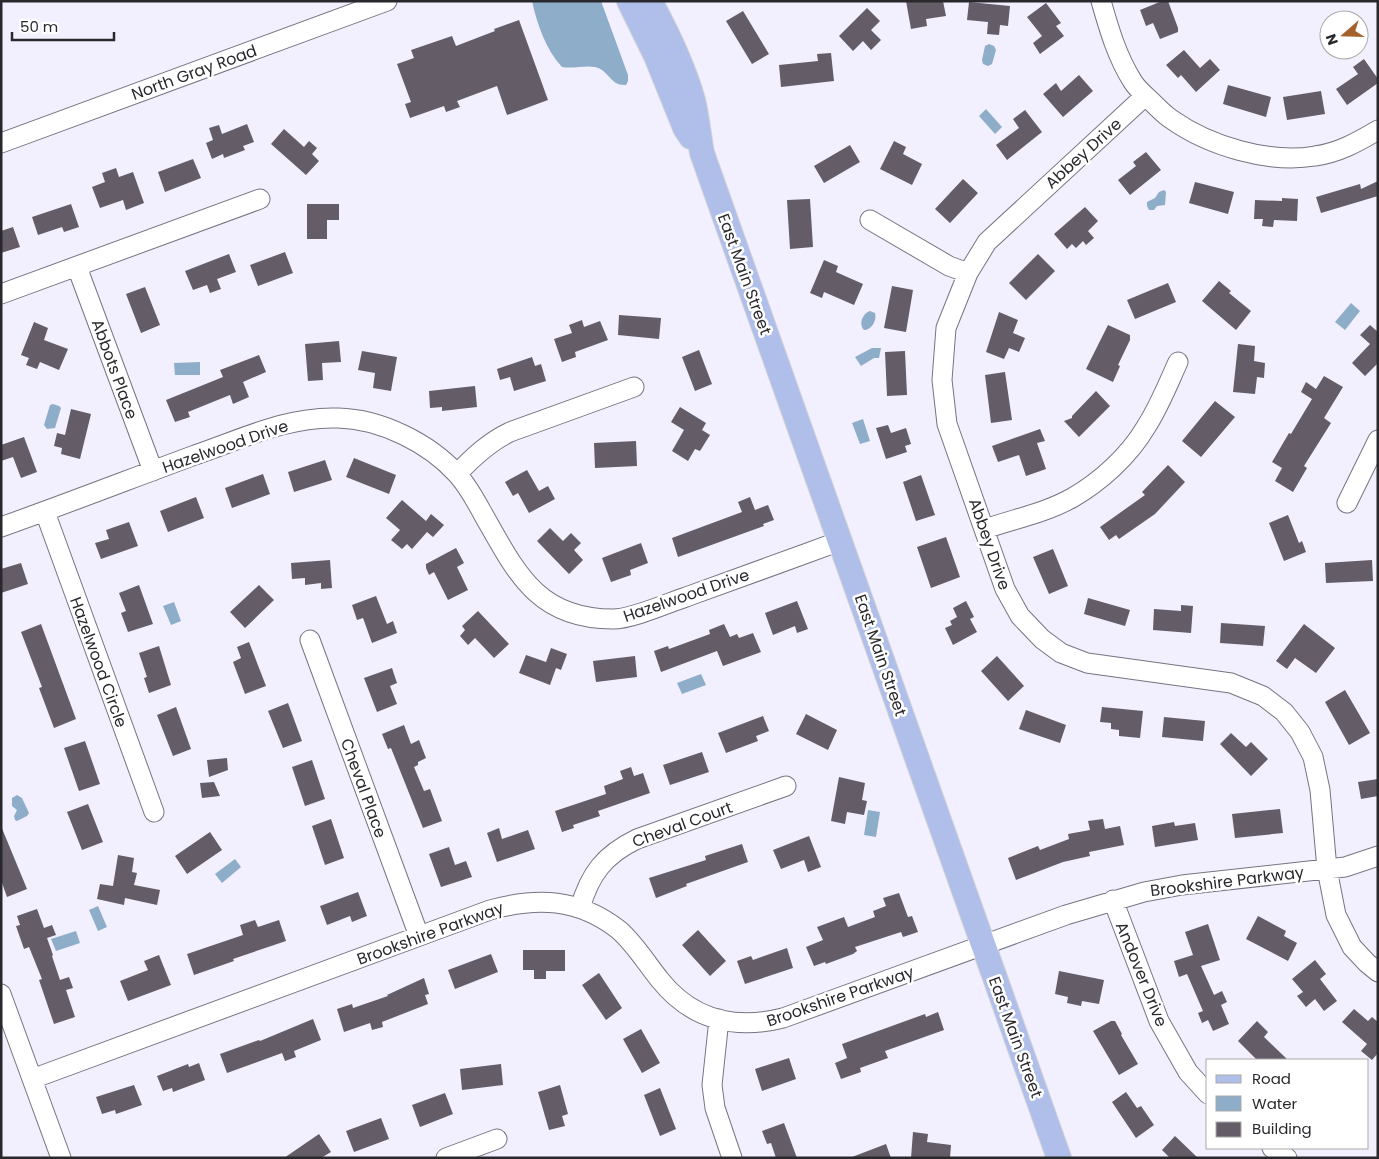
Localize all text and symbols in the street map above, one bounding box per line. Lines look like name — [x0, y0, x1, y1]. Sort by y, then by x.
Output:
scale bar — [12, 10, 115, 42]
north arrow — [1319, 10, 1369, 60]
text: 50 m — [20, 16, 58, 37]
text: N — [1321, 31, 1343, 48]
street label: North Gray Road — [128, 39, 260, 106]
street label: Abbey Drive — [1040, 113, 1127, 194]
street label: East Main Street — [712, 210, 777, 338]
street label: Abbots Place — [86, 316, 143, 422]
street label: Hazelwood Drive — [159, 414, 291, 479]
street label: Abbey Drive — [963, 495, 1016, 593]
street label: Hazelwood Drive — [620, 563, 752, 628]
street label: East Main Street — [849, 591, 912, 719]
street label: Hazelwood Circle — [64, 594, 133, 731]
street label: Cheval Place — [335, 735, 392, 841]
street label: Cheval Court — [629, 796, 736, 853]
street label: Brookshire Parkway — [1149, 861, 1305, 902]
street label: Brookshire Parkway — [354, 896, 507, 971]
street label: Andover Drive — [1110, 918, 1173, 1030]
street label: Brookshire Parkway — [763, 960, 917, 1032]
street label: East Main Street — [983, 973, 1048, 1101]
legend — [1206, 1059, 1369, 1149]
text: Road — [1252, 1068, 1291, 1089]
text: Water — [1252, 1093, 1298, 1114]
text: Building — [1252, 1118, 1312, 1139]

